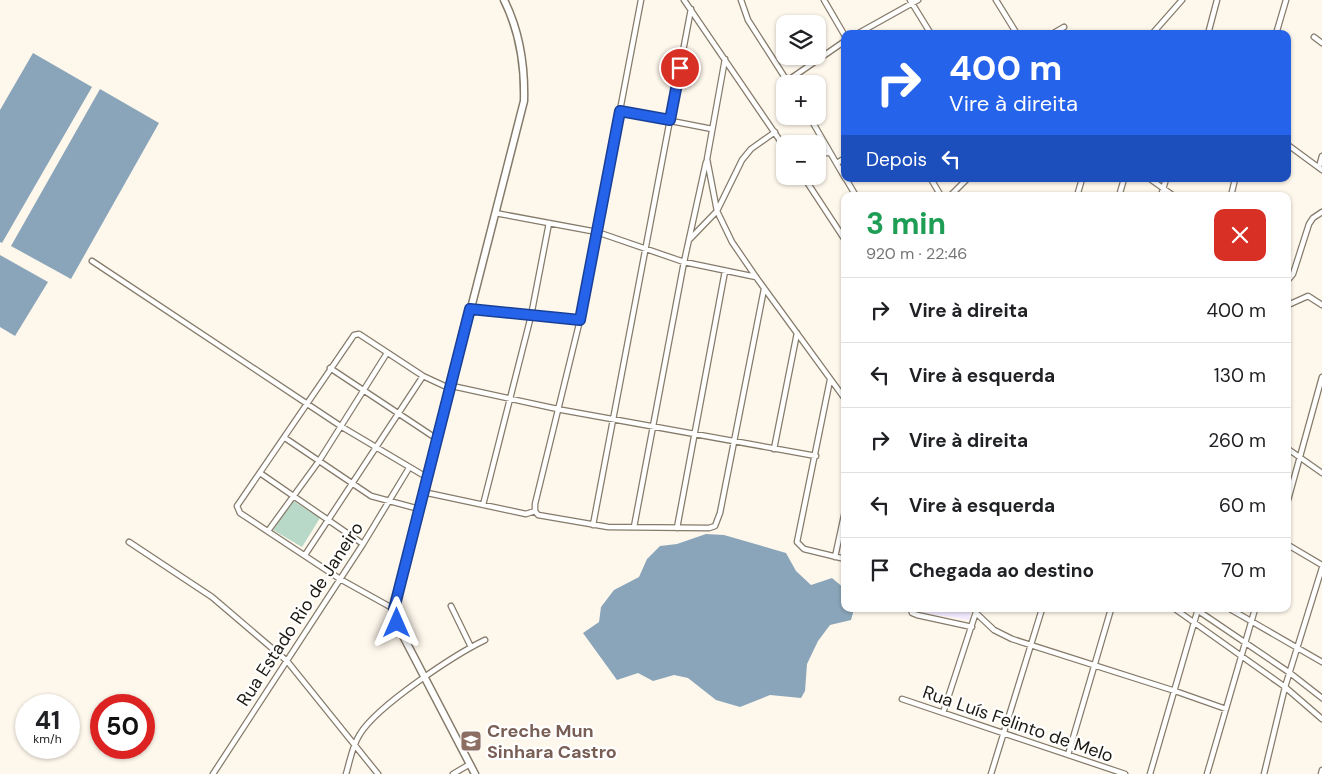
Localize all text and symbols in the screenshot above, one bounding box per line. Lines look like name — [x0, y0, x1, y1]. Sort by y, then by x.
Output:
map controls — [776, 15, 826, 185]
button: layers — [776, 15, 826, 65]
text: 400 m — [949, 45, 1062, 91]
pin — [659, 47, 701, 89]
icon: right — [866, 50, 931, 115]
icon: arrive — [666, 54, 694, 82]
button: + — [776, 75, 826, 125]
text: Vire à direita — [949, 89, 1078, 118]
button: − — [776, 135, 826, 185]
icon: left — [937, 145, 965, 173]
text: Depois — [866, 147, 927, 172]
text: 3 min — [866, 204, 946, 243]
button: close — [1214, 209, 1266, 261]
text: 920 m · 22:46 — [866, 243, 967, 264]
icon: right — [866, 296, 894, 324]
text: Vire à direita — [909, 298, 1028, 323]
text: 400 m — [1206, 298, 1266, 323]
icon: left — [866, 361, 894, 389]
text: Vire à esquerda — [909, 363, 1055, 388]
text: 130 m — [1214, 363, 1266, 388]
icon: right — [866, 426, 894, 454]
text: Vire à direita — [909, 428, 1028, 453]
text: 260 m — [1208, 428, 1266, 453]
icon: left — [866, 491, 894, 519]
text: Vire à esquerda — [909, 493, 1055, 518]
text: 60 m — [1219, 493, 1266, 518]
street label: Rua Estado Rio de Janeiro — [231, 517, 369, 711]
icon: arrive — [866, 556, 894, 584]
text: Chegada ao destino — [909, 558, 1094, 583]
text: 70 m — [1221, 558, 1266, 583]
position arrow — [370, 596, 422, 648]
street label: Rua Luís Felinto de Melo — [920, 680, 1116, 768]
speed limit sign: 50 — [90, 694, 155, 759]
text: 41 — [35, 704, 60, 737]
place label: Creche Mun Sinhara Castro — [487, 719, 617, 764]
school or university icon: Creche Mun Sinhara Castro — [459, 729, 483, 753]
text: km/h — [33, 731, 62, 747]

